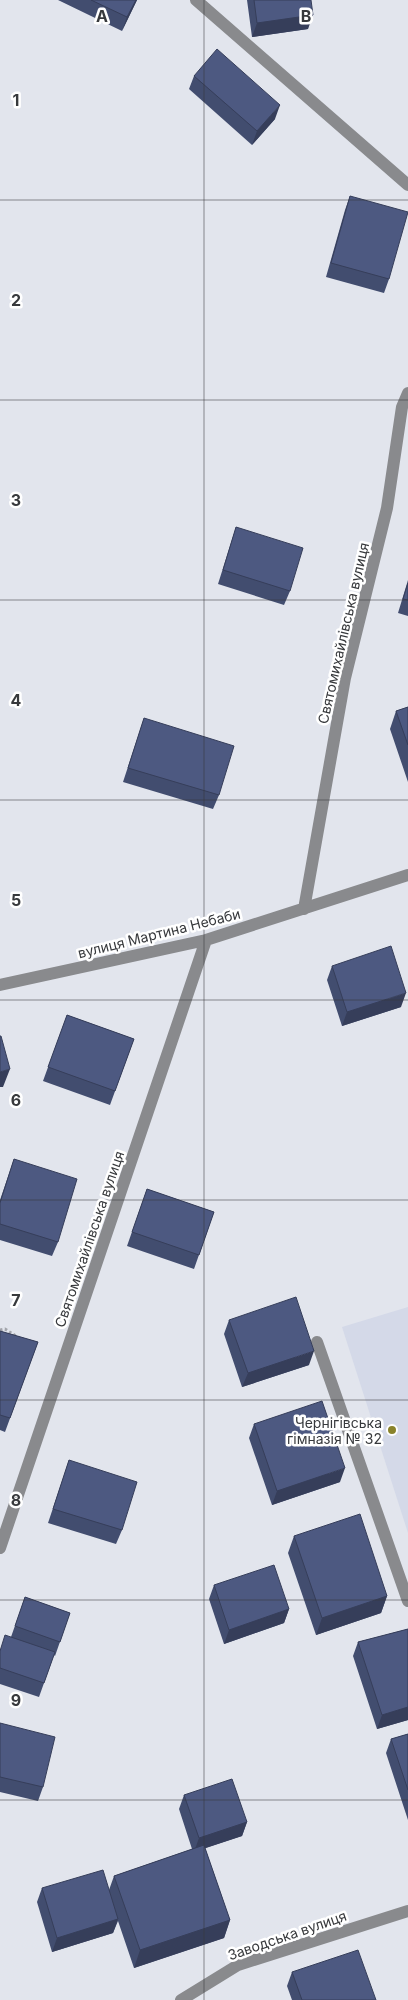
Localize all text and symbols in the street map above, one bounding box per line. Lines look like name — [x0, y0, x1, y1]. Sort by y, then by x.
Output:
text: A — [96, 6, 108, 26]
text: B — [301, 6, 311, 26]
text: 1 — [13, 90, 19, 110]
text: 2 — [11, 290, 21, 310]
text: 3 — [11, 490, 21, 510]
street label: Святомихайлівська вулиця — [314, 541, 372, 725]
text: 4 — [11, 690, 22, 710]
text: 5 — [11, 890, 21, 910]
street label: вулиця Мартина Небаби — [76, 905, 242, 961]
text: 6 — [11, 1090, 21, 1110]
street label: Святомихайлівська вулиця — [51, 1148, 127, 1330]
text: 7 — [11, 1290, 21, 1310]
place label: Чернігівська гімназія № 32 — [287, 1414, 382, 1447]
marker: Чернігівська гімназія № 32 — [386, 1424, 398, 1436]
text: 8 — [11, 1490, 21, 1510]
text: 9 — [11, 1690, 21, 1710]
street label: Заводська вулиця — [225, 1907, 349, 1963]

